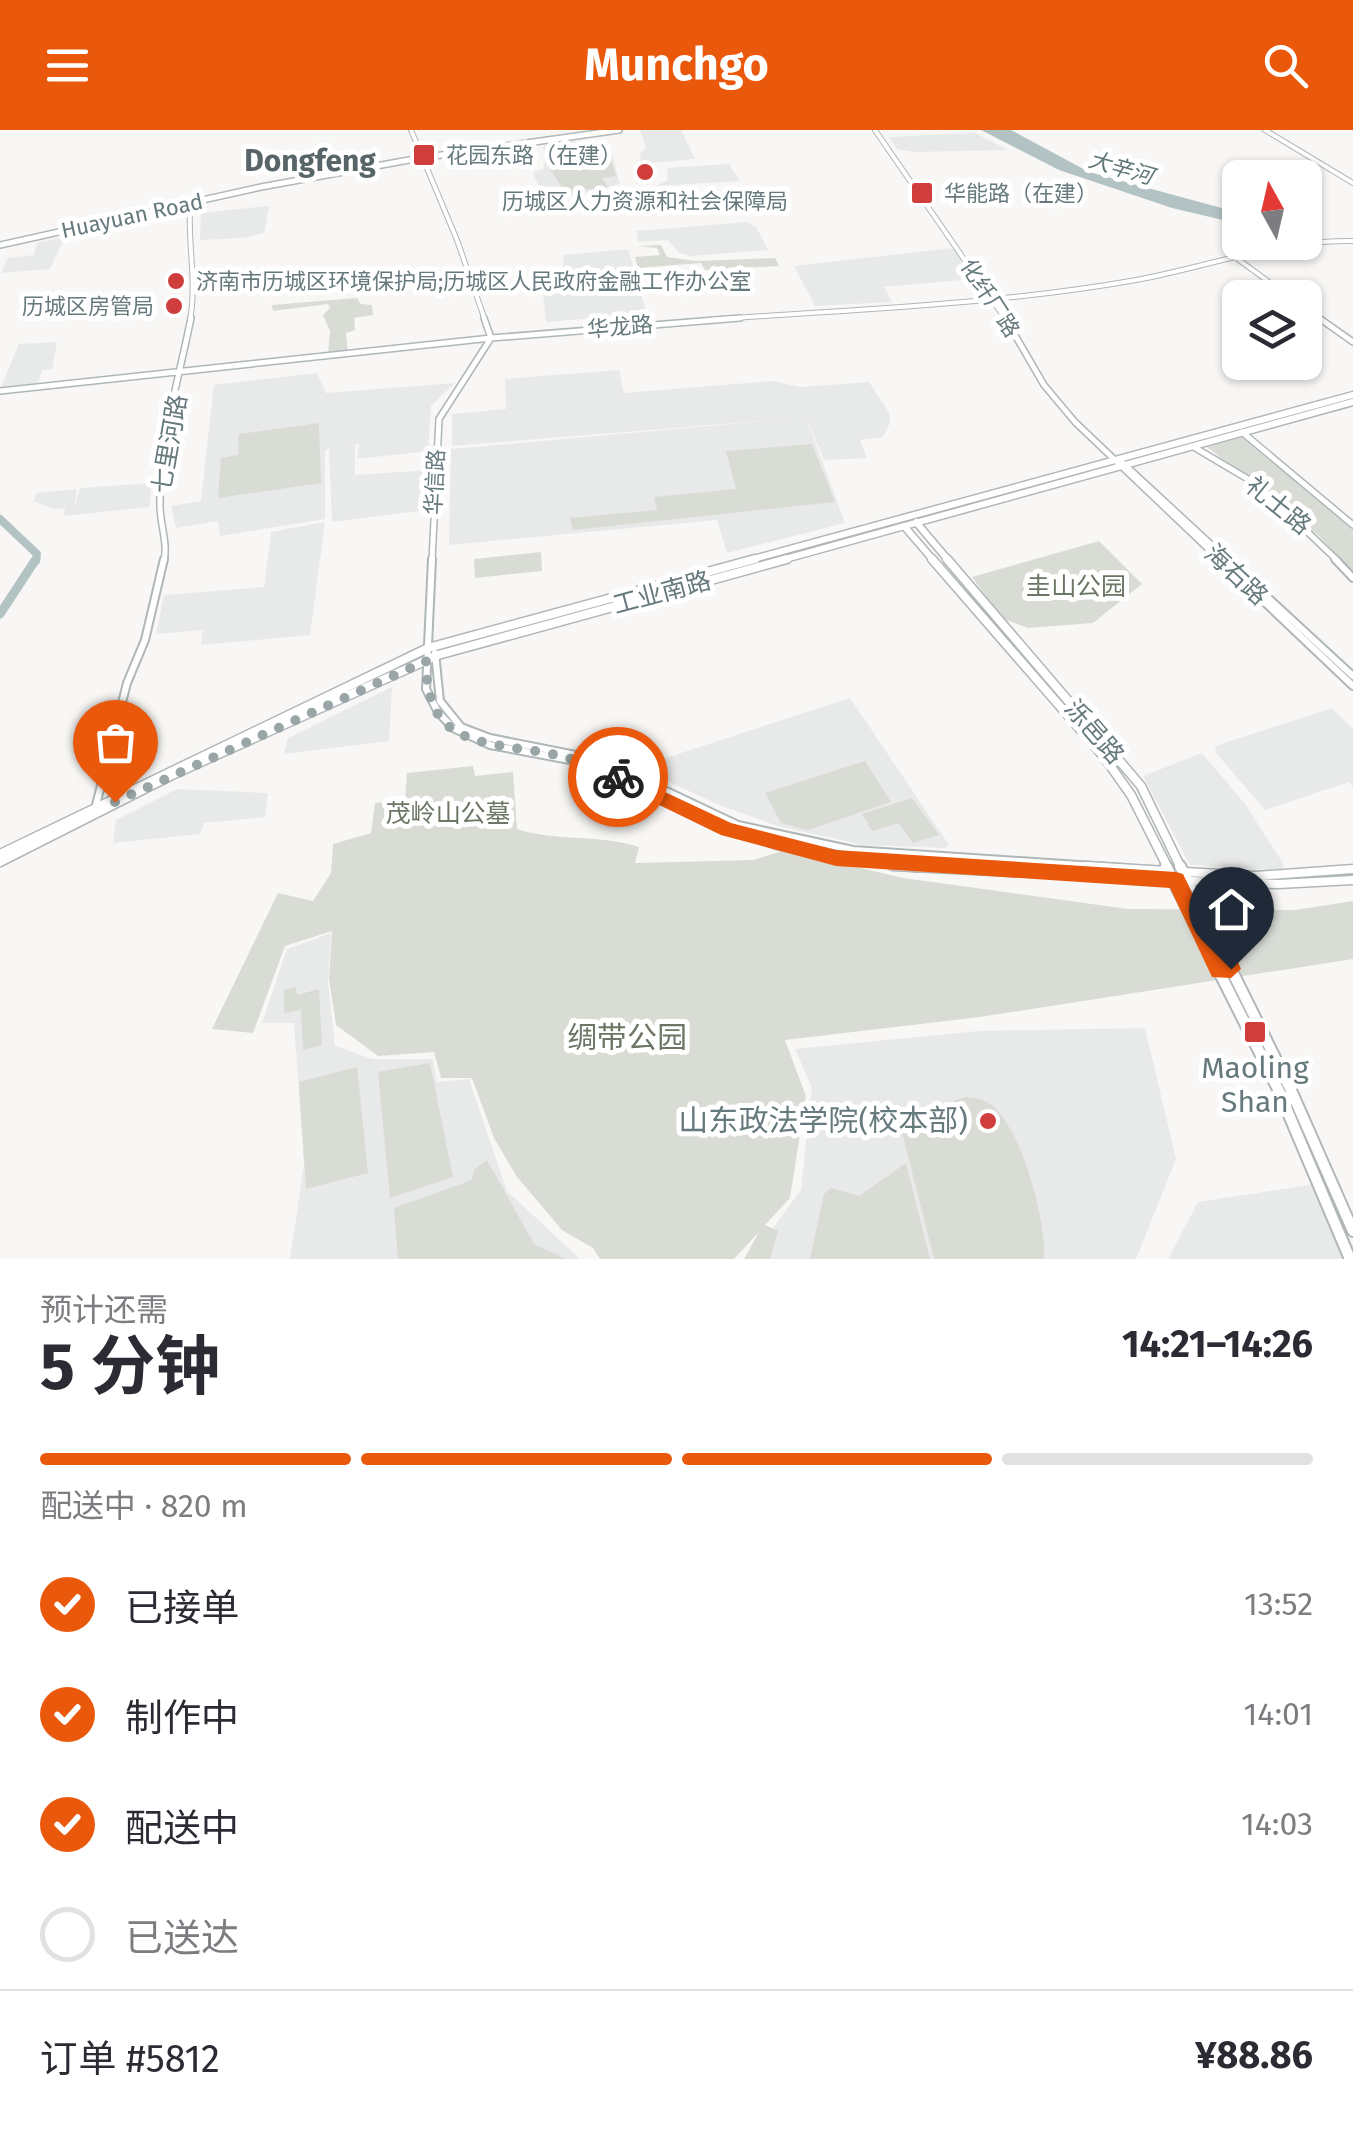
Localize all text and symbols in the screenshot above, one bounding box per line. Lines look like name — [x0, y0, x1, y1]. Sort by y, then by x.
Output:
icon: menu — [40, 38, 95, 93]
text: Munchgo — [584, 38, 769, 92]
icon: search — [1258, 38, 1313, 93]
marker: 花园东路（在建） — [411, 142, 437, 168]
place label: 花园东路（在建） — [446, 142, 622, 169]
district label: Dongfeng — [244, 143, 376, 179]
water label: 大辛河 — [1086, 146, 1160, 191]
north arrow — [1222, 160, 1322, 260]
map controls — [1222, 160, 1322, 380]
marker: 历城区人力资源和社会保障局 — [634, 161, 656, 183]
marker: 华能路（在建） — [909, 180, 935, 206]
place label: 华能路（在建） — [944, 180, 1098, 207]
street label: Huayuan Road — [59, 188, 205, 244]
place label: 历城区人力资源和社会保障局 — [502, 188, 788, 215]
street label: 化纤厂路 — [955, 254, 1025, 342]
place label: 济南市历城区环境保护局;历城区人民政府金融工作办公室 — [196, 268, 751, 295]
marker: 济南市历城区环境保护局;历城区人民政府金融工作办公室 — [165, 270, 187, 292]
button: layers — [1222, 280, 1322, 380]
place label: 历城区房管局 — [22, 293, 154, 320]
marker: 历城区房管局 — [163, 295, 185, 317]
street label: 华龙路 — [586, 311, 654, 343]
street label: 七里河路 — [147, 392, 193, 496]
street label: 华信路 — [420, 448, 450, 516]
street label: 礼士路 — [1239, 471, 1317, 541]
street label: 海右路 — [1198, 538, 1274, 612]
street label: 工业南路 — [610, 566, 714, 620]
park label: 圭山公园 — [1026, 572, 1126, 602]
street label: 泺邑路 — [1058, 694, 1130, 770]
pin — [73, 700, 158, 803]
icon: bag — [88, 715, 143, 770]
courier — [568, 727, 668, 827]
icon: bike — [591, 750, 646, 805]
park label: 茂岭山公墓 — [385, 799, 511, 829]
pin — [1189, 867, 1274, 970]
icon: home — [1204, 882, 1259, 937]
marker: Maoling Shan — [1242, 1019, 1268, 1045]
park label: 绸带公园 — [567, 1020, 687, 1056]
place label: Maoling Shan — [1201, 1050, 1309, 1120]
place label: 山东政法学院(校本部) — [679, 1103, 968, 1139]
marker: 山东政法学院(校本部) — [977, 1110, 999, 1132]
text: 预计还需 — [40, 1291, 168, 1329]
text: 14:21–14:26 — [1122, 1321, 1313, 1367]
text: 5 分钟 — [40, 1328, 220, 1406]
text: 配送中 · 820 m — [40, 1487, 248, 1525]
icon: check — [40, 1577, 95, 1632]
text: 已接单 — [125, 1585, 239, 1631]
text: 13:52 — [1244, 1585, 1313, 1623]
icon: check — [40, 1687, 95, 1742]
text: 制作中 — [125, 1695, 239, 1741]
text: 14:01 — [1244, 1695, 1313, 1733]
icon: check — [40, 1797, 95, 1852]
text: 配送中 — [125, 1805, 239, 1851]
text: 14:03 — [1241, 1805, 1313, 1843]
text: 已送达 — [125, 1915, 239, 1961]
text: ¥88.86 — [1195, 2032, 1313, 2078]
text: 订单 #5812 — [40, 2036, 220, 2082]

